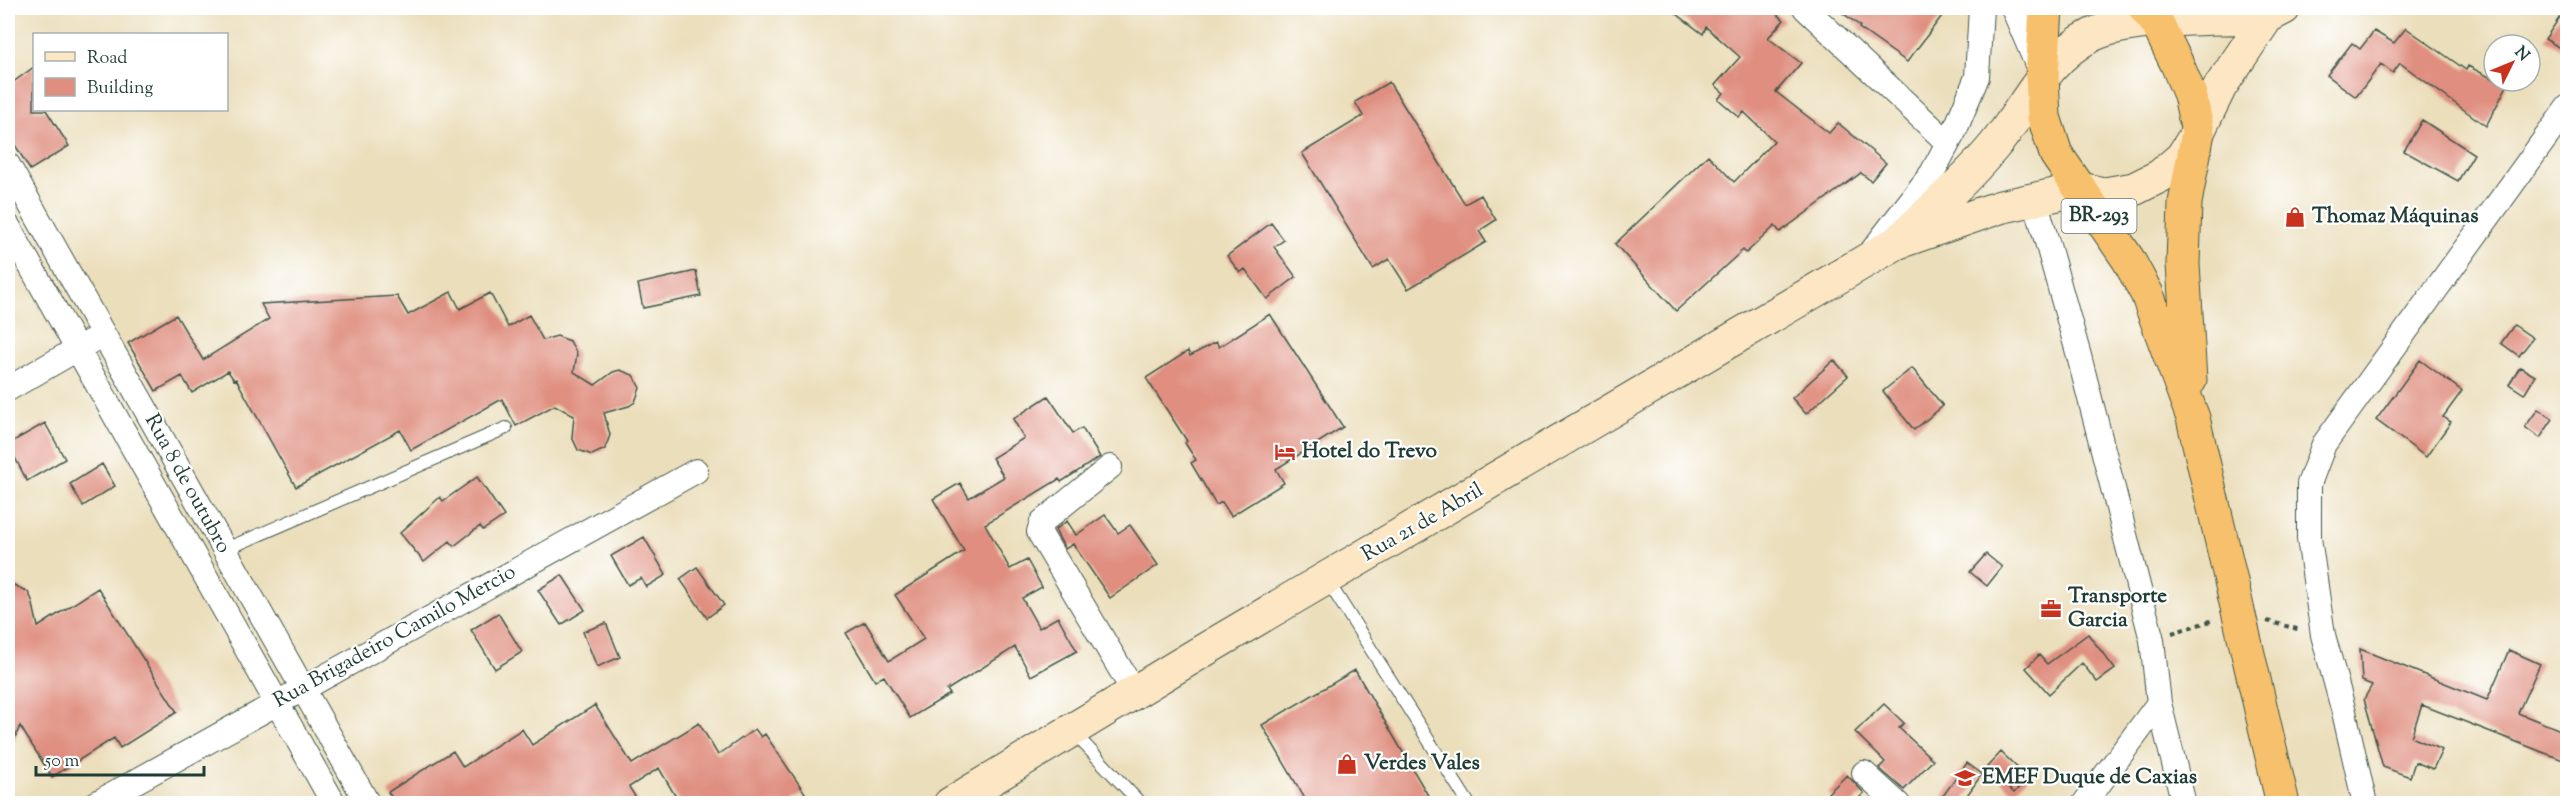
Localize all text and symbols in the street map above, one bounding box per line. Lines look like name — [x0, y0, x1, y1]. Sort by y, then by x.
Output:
legend — [33, 33, 228, 111]
north arrow — [2482, 33, 2542, 93]
text: N — [2508, 42, 2534, 67]
text: Road — [87, 46, 127, 72]
text: Building — [87, 76, 153, 102]
road number: BR-293 — [2062, 199, 2136, 233]
place label: Thomaz Máquinas — [2312, 202, 2478, 232]
shop icon: Thomaz Máquinas — [2283, 205, 2307, 229]
street label: Rua 8 de outubro — [136, 409, 238, 559]
place label: Hotel do Trevo — [1302, 437, 1437, 467]
hotel icon: Hotel do Trevo — [1273, 440, 1297, 464]
street label: Rua 21 de Abril — [1357, 476, 1490, 570]
street label: Rua Brigadeiro Camilo Mercio — [268, 558, 522, 716]
place label: Transporte Garcia — [2068, 582, 2167, 636]
office icon: Transporte Garcia — [2039, 597, 2063, 621]
scale bar — [36, 739, 204, 777]
text: 50 m — [44, 749, 80, 775]
place label: Verdes Vales — [1364, 749, 1480, 779]
shop icon: Verdes Vales — [1335, 752, 1359, 776]
place label: EMEF Duque de Caxias — [1982, 763, 2197, 793]
school or university icon: EMEF Duque de Caxias — [1953, 766, 1977, 790]

